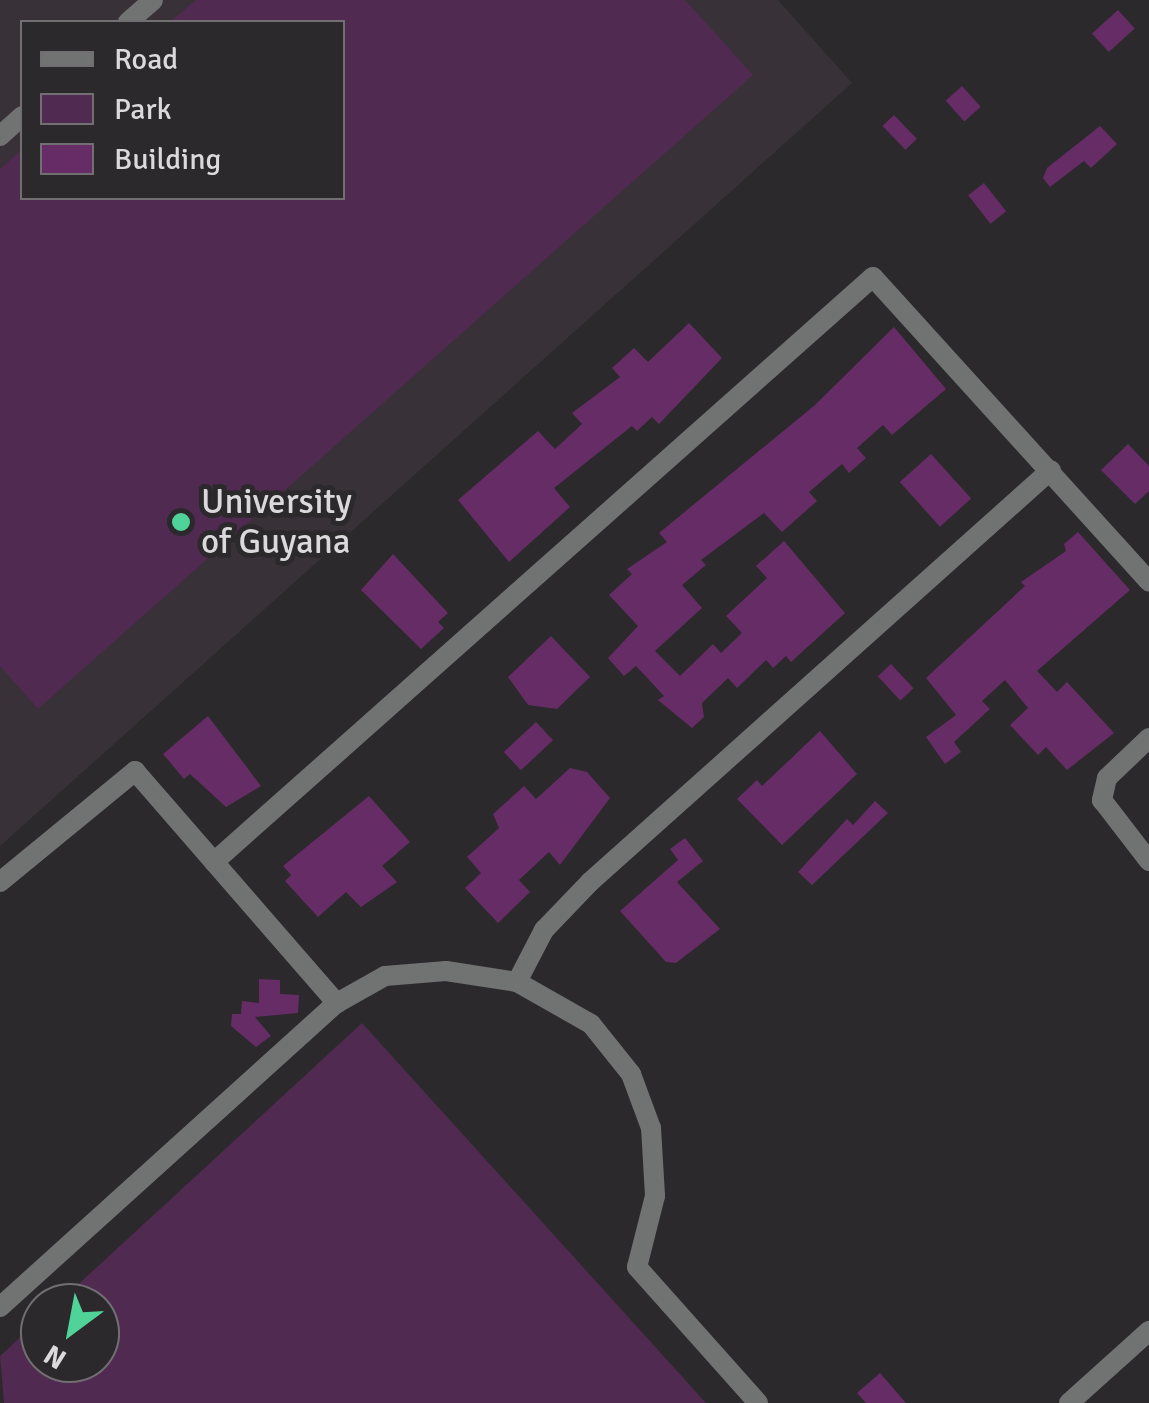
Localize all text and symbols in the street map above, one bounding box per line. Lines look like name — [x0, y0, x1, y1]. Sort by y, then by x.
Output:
legend — [20, 20, 345, 200]
text: Road — [114, 41, 178, 78]
text: Park — [114, 91, 172, 128]
text: Building — [114, 141, 221, 178]
place label: University of Guyana — [201, 481, 352, 563]
marker: University of Guyana — [170, 511, 192, 533]
north arrow — [20, 1283, 120, 1383]
text: N — [38, 1337, 72, 1376]

